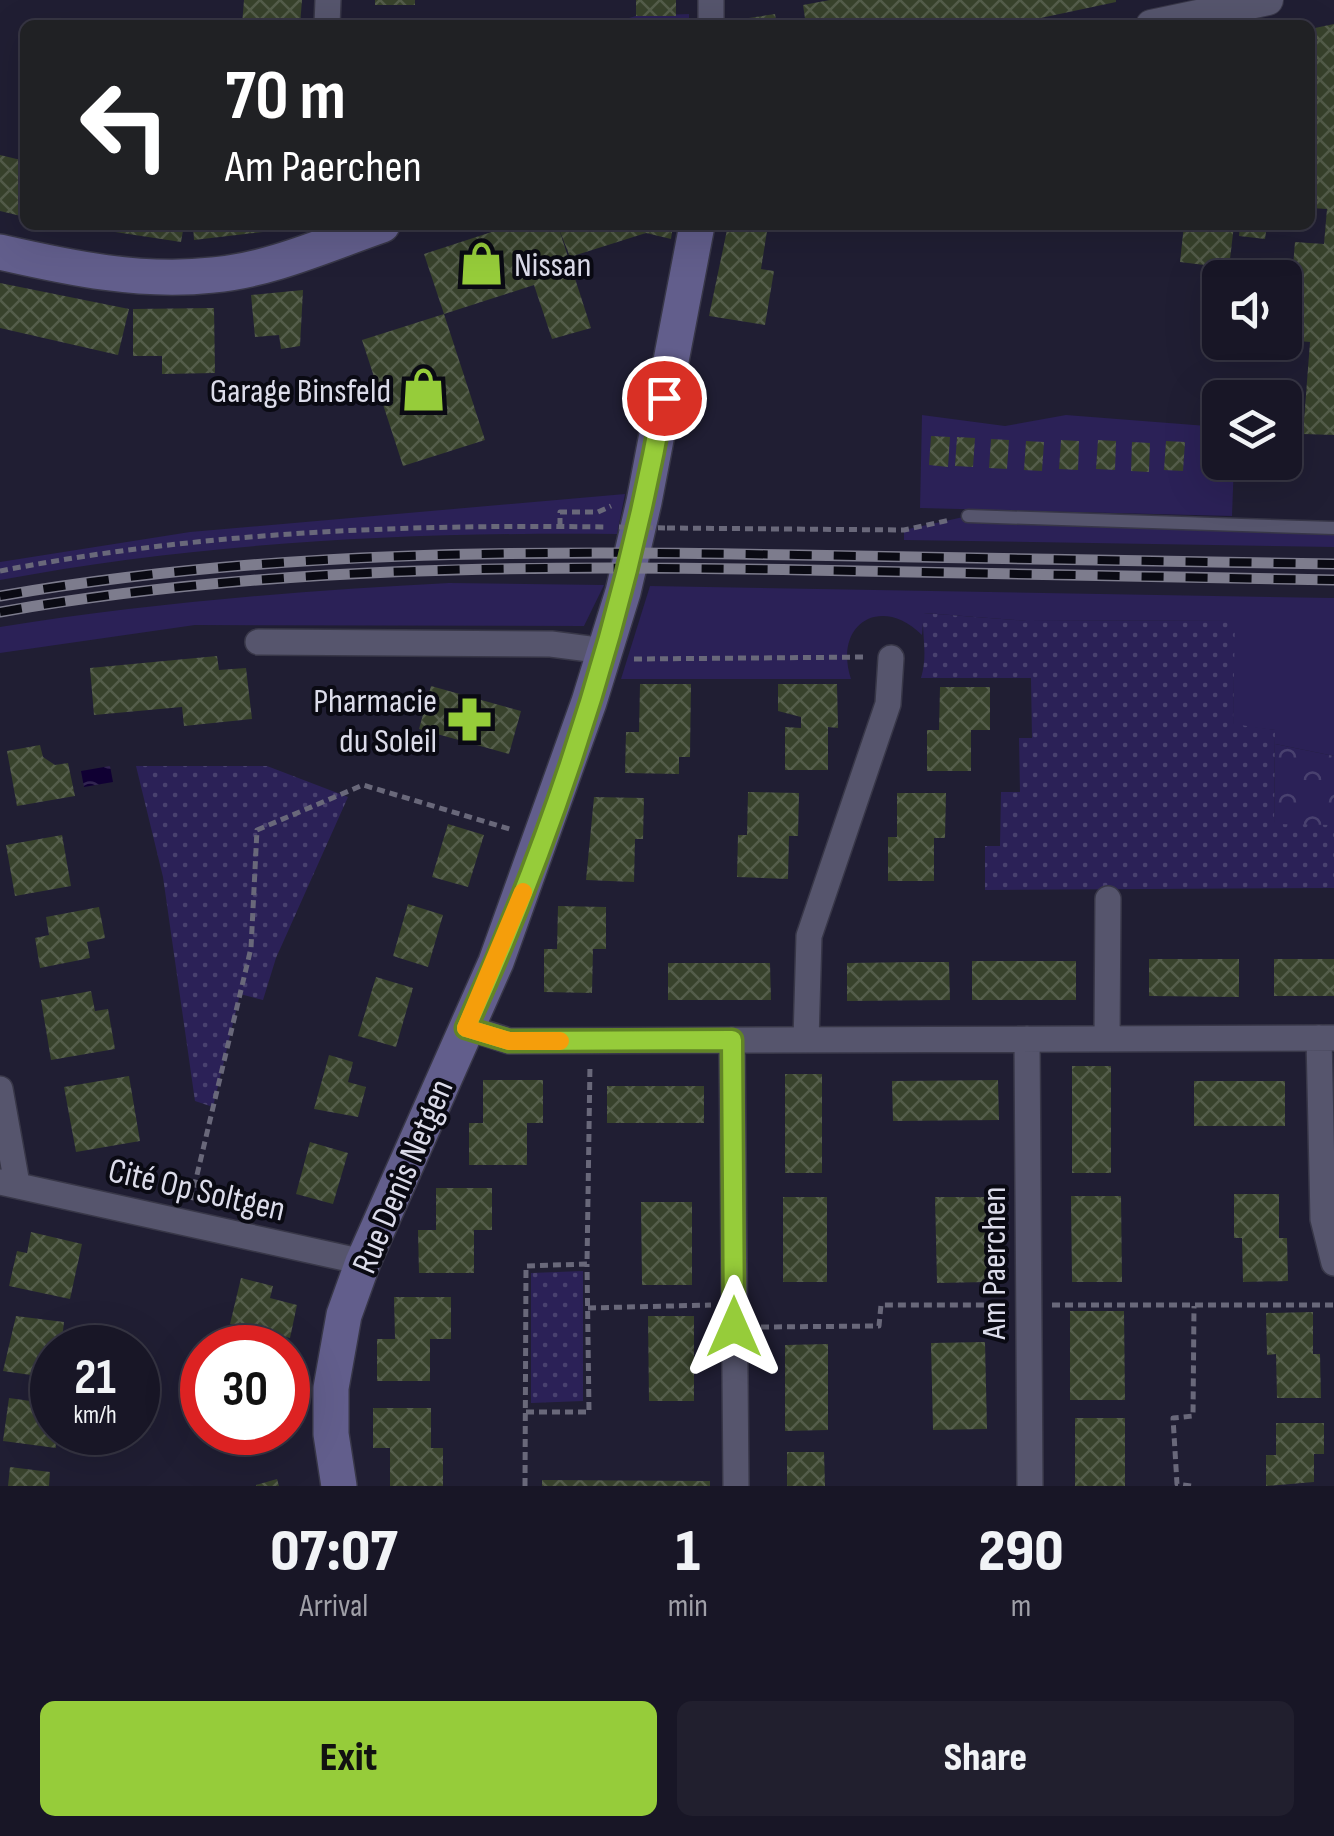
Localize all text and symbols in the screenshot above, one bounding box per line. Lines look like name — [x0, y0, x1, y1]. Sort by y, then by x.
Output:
text: 70 m — [225, 55, 346, 139]
icon: left — [60, 60, 190, 190]
text: Am Paerchen — [225, 140, 422, 195]
shop icon: Nissan — [457, 240, 505, 288]
place label: Nissan — [514, 244, 591, 287]
map controls — [1202, 260, 1302, 480]
button: sound — [1202, 260, 1302, 360]
pin — [622, 356, 707, 441]
shop icon: Garage Binsfeld — [400, 366, 448, 414]
place label: Garage Binsfeld — [210, 370, 391, 413]
icon: arrive — [637, 371, 692, 426]
button: layers — [1202, 380, 1302, 480]
place label: Pharmacie du Soleil — [313, 680, 437, 763]
pharmacy icon: Pharmacie du Soleil — [446, 696, 494, 744]
street label: Rue Denis Netgen — [343, 1073, 464, 1280]
street label: Cité Op Soltgen — [104, 1149, 289, 1232]
street label: Am Paerchen — [973, 1186, 1016, 1341]
position arrow — [682, 1275, 786, 1379]
speed limit sign: 30 — [180, 1325, 310, 1455]
text: 21 — [74, 1348, 116, 1408]
text: km/h — [73, 1400, 117, 1431]
text: 07:07 — [270, 1516, 397, 1588]
text: 1 — [675, 1516, 700, 1588]
text: 290 — [978, 1516, 1064, 1588]
text: Arrival — [299, 1587, 368, 1626]
text: min — [668, 1587, 708, 1626]
text: m — [1011, 1587, 1031, 1626]
button: Exit — [40, 1701, 657, 1816]
button: Share — [677, 1701, 1294, 1816]

